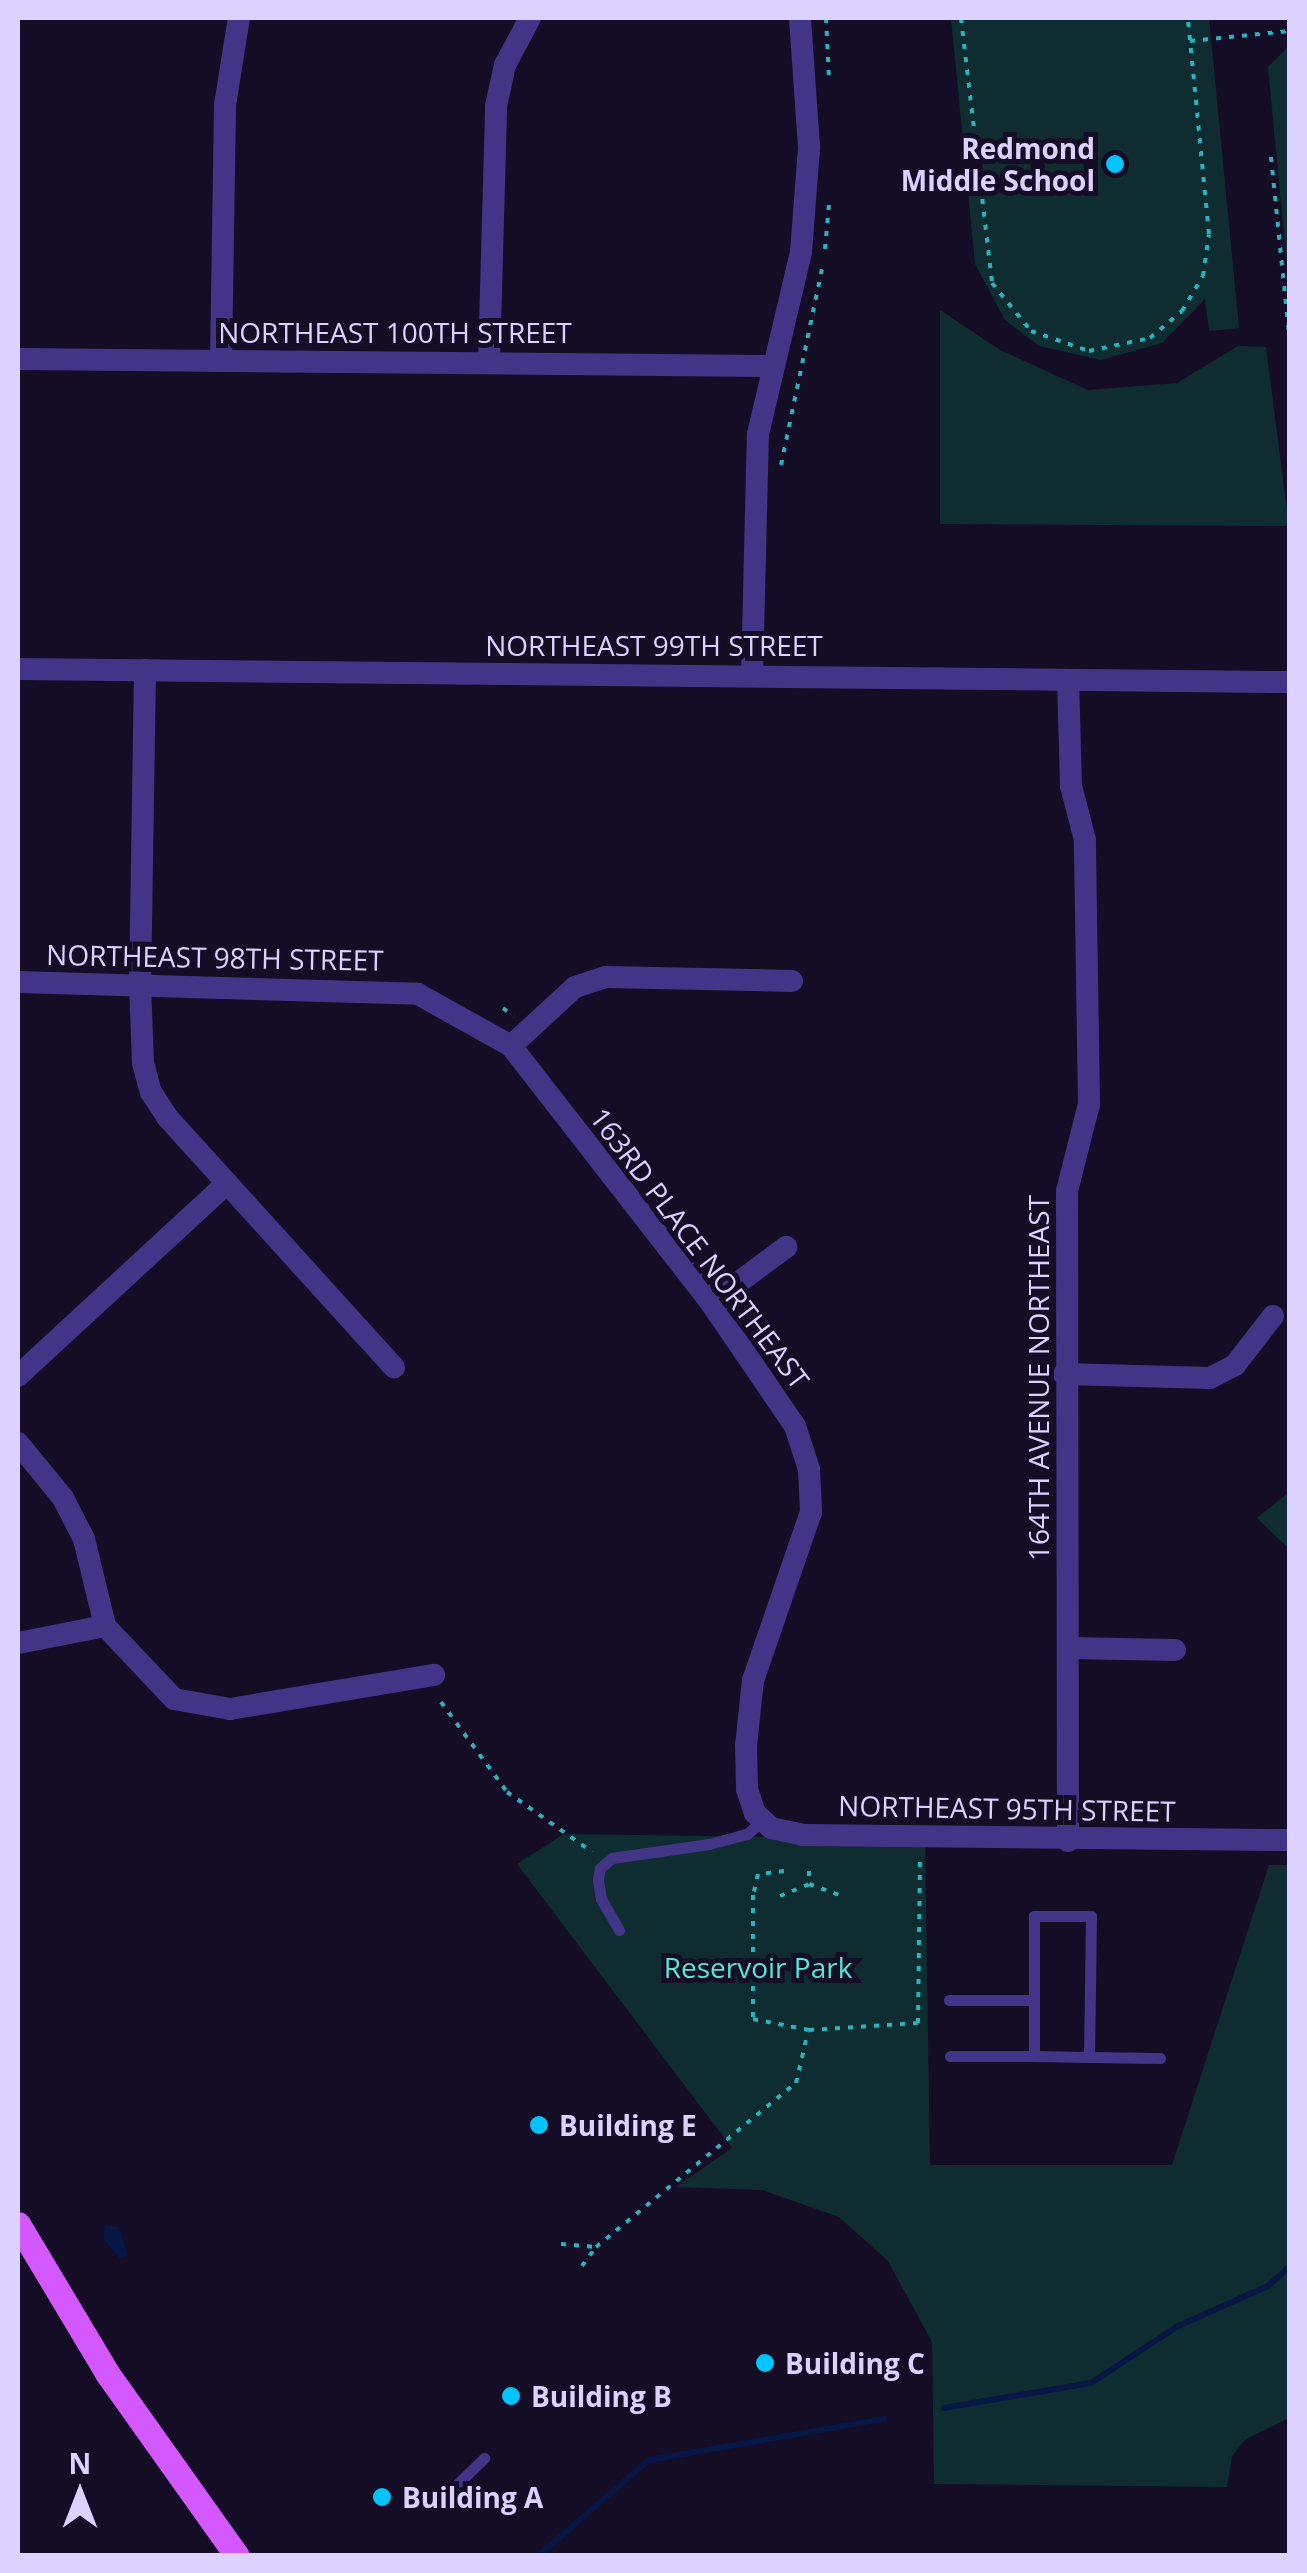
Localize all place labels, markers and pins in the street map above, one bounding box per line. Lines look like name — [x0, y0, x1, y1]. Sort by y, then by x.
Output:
place label: Redmond Middle School — [901, 131, 1095, 197]
marker: Redmond Middle School — [1104, 153, 1126, 175]
place label: Building E — [559, 2108, 697, 2142]
marker: Building E — [528, 2114, 550, 2136]
place label: Building C — [785, 2346, 925, 2380]
marker: Building C — [754, 2352, 776, 2374]
place label: Building B — [531, 2379, 672, 2413]
marker: Building B — [500, 2385, 522, 2407]
place label: Building A — [402, 2480, 543, 2514]
marker: Building A — [371, 2486, 393, 2508]

